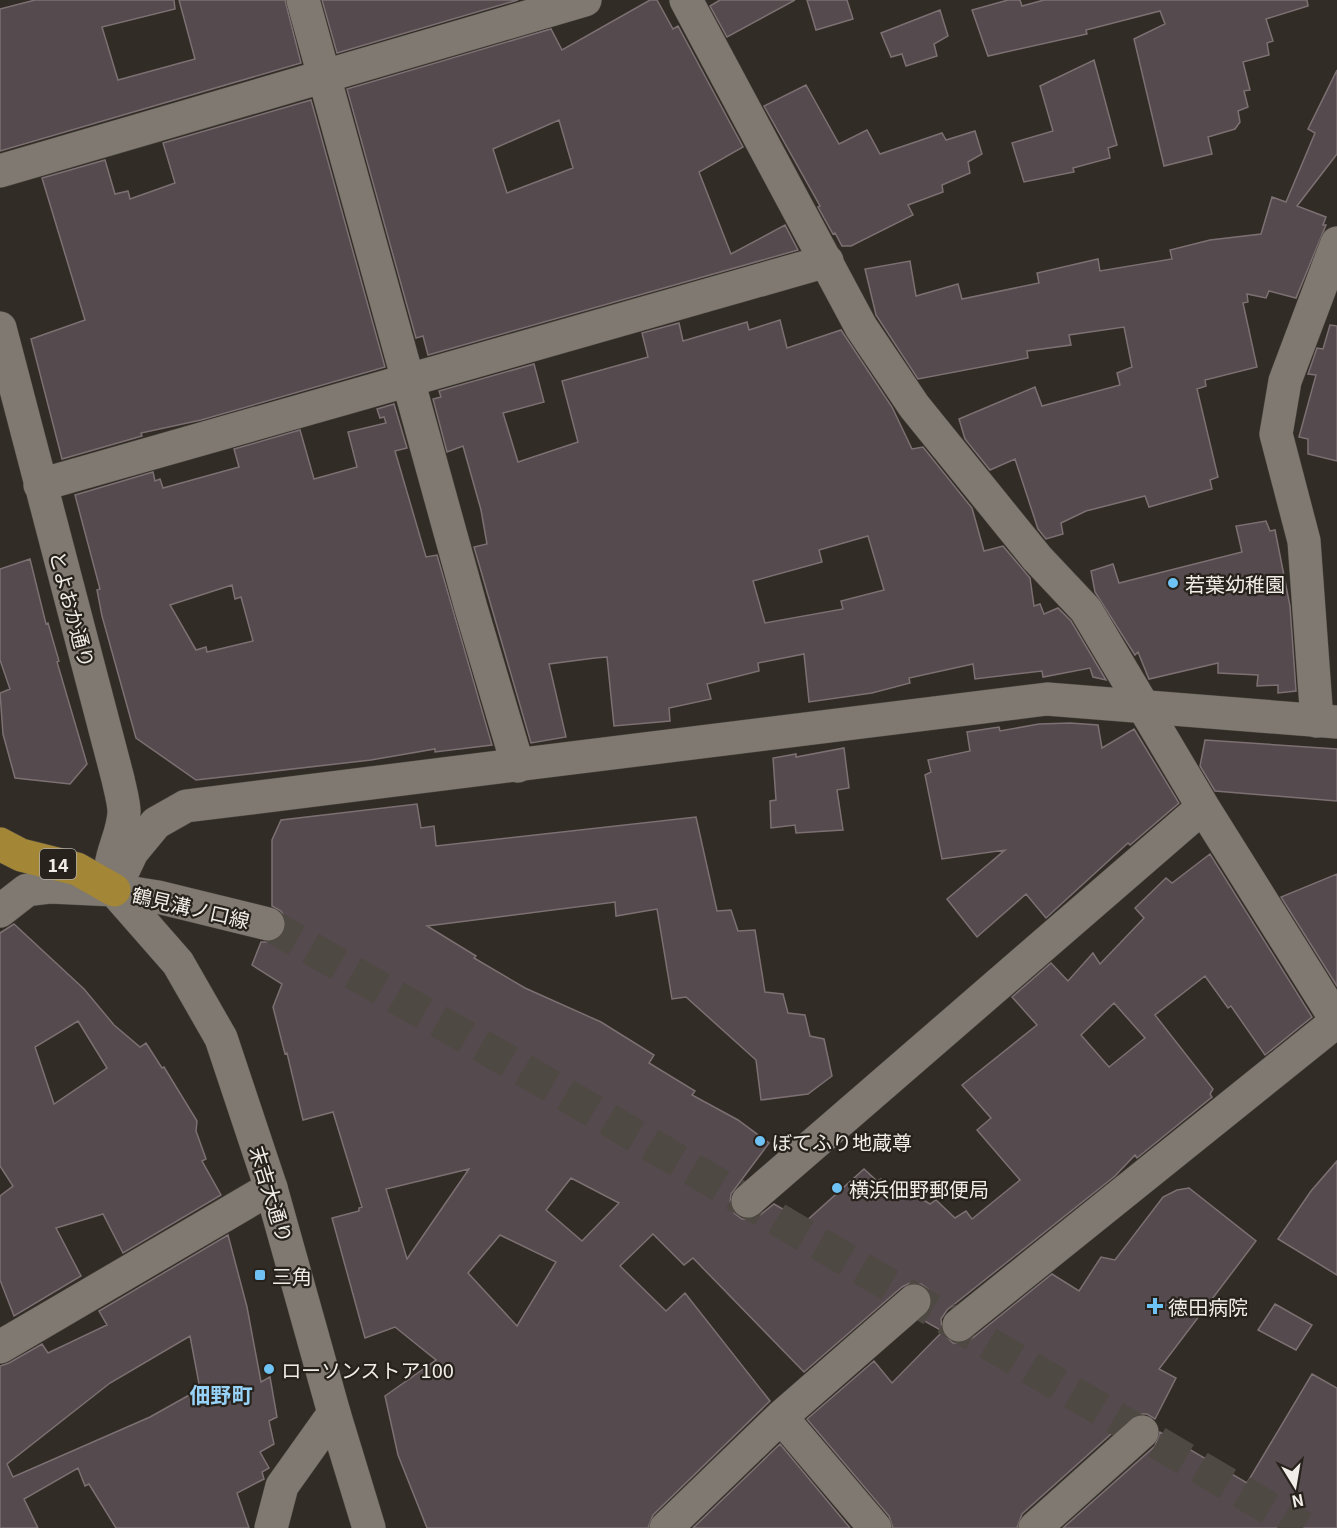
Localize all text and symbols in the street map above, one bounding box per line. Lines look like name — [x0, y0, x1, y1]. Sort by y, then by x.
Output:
street label: とよおか通り — [43, 547, 103, 671]
place label: 若葉幼稚園 — [1185, 569, 1285, 598]
marker: 若葉幼稚園 — [1166, 576, 1180, 590]
road number: 14 — [40, 849, 76, 879]
street label: 鶴見溝ノ口線 — [129, 879, 253, 935]
place label: ぼてふり地蔵尊 — [772, 1127, 912, 1156]
marker: ぼてふり地蔵尊 — [753, 1134, 767, 1148]
street label: 末吉大通り — [244, 1142, 300, 1246]
place label: 横浜佃野郵便局 — [849, 1174, 989, 1203]
marker: 横浜佃野郵便局 — [830, 1181, 844, 1195]
place label: 三角 — [272, 1261, 312, 1290]
marker: 三角 — [253, 1268, 267, 1282]
place label: 徳田病院 — [1168, 1292, 1248, 1321]
marker: 徳田病院 — [1146, 1297, 1164, 1315]
place label: ローソンストア100 — [281, 1355, 454, 1384]
marker: ローソンストア100 — [262, 1362, 276, 1376]
district label: 佃野町 — [190, 1379, 253, 1409]
north arrow — [1265, 1456, 1325, 1516]
text: N — [1290, 1489, 1306, 1515]

